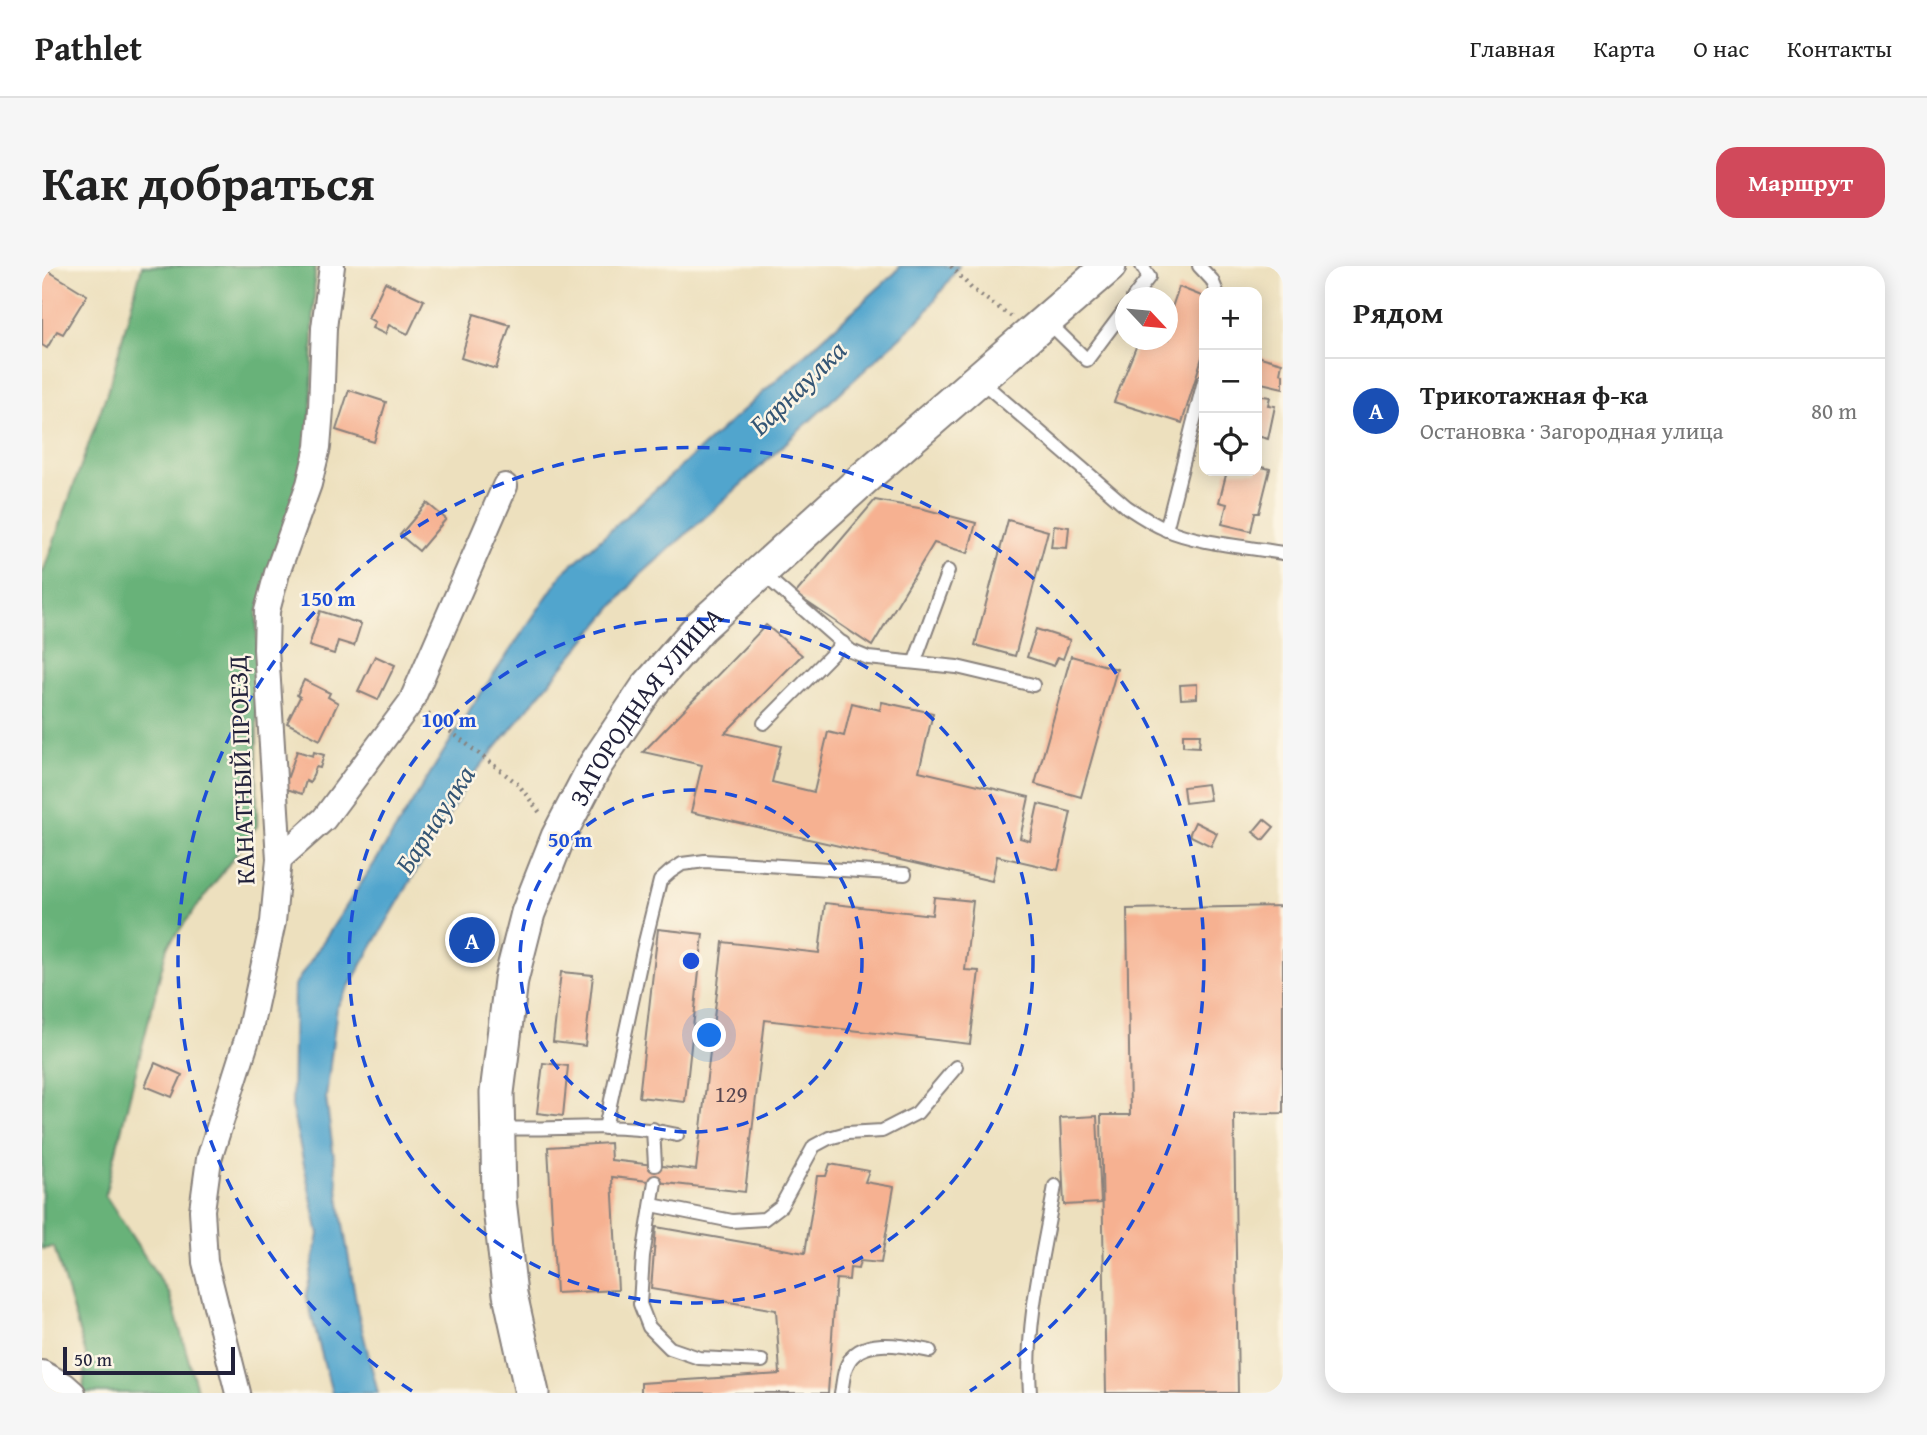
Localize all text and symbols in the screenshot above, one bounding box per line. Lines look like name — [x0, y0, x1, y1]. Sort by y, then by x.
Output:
text: Pathlet — [35, 24, 142, 72]
text: Главная — [1470, 31, 1555, 66]
text: Карта — [1593, 31, 1655, 66]
text: О нас — [1693, 31, 1749, 66]
text: Контакты — [1787, 31, 1892, 66]
text: Как добраться — [42, 146, 375, 218]
button: Маршрут — [1716, 147, 1885, 218]
north arrow — [1115, 287, 1178, 350]
map controls — [1199, 287, 1262, 476]
button: + — [1199, 287, 1262, 350]
text: Рядом — [1353, 290, 1444, 334]
water label: Барнаулка — [739, 330, 855, 444]
button: − — [1199, 350, 1262, 413]
text: Трикотажная ф-ка — [1420, 375, 1648, 414]
text: A — [1369, 394, 1383, 427]
text: 80 m — [1811, 394, 1857, 427]
button: locate — [1199, 413, 1262, 476]
text: Остановка · Загородная улица — [1420, 414, 1723, 447]
text: 150 m — [300, 583, 356, 614]
street label: ЗАГОРОДНАЯ УЛИЦА — [558, 596, 731, 812]
street label: КАНАТНЫЙ ПРОЕЗД — [218, 655, 264, 885]
text: 100 m — [421, 704, 477, 735]
water label: Барнаулка — [384, 757, 484, 881]
text: 50 m — [548, 824, 592, 855]
pin: A — [449, 914, 495, 966]
centre of rings — [679, 949, 703, 973]
your location — [692, 1018, 726, 1052]
house number: 129 — [714, 1077, 748, 1110]
scale bar — [63, 1344, 234, 1376]
text: 50 m — [74, 1345, 112, 1373]

